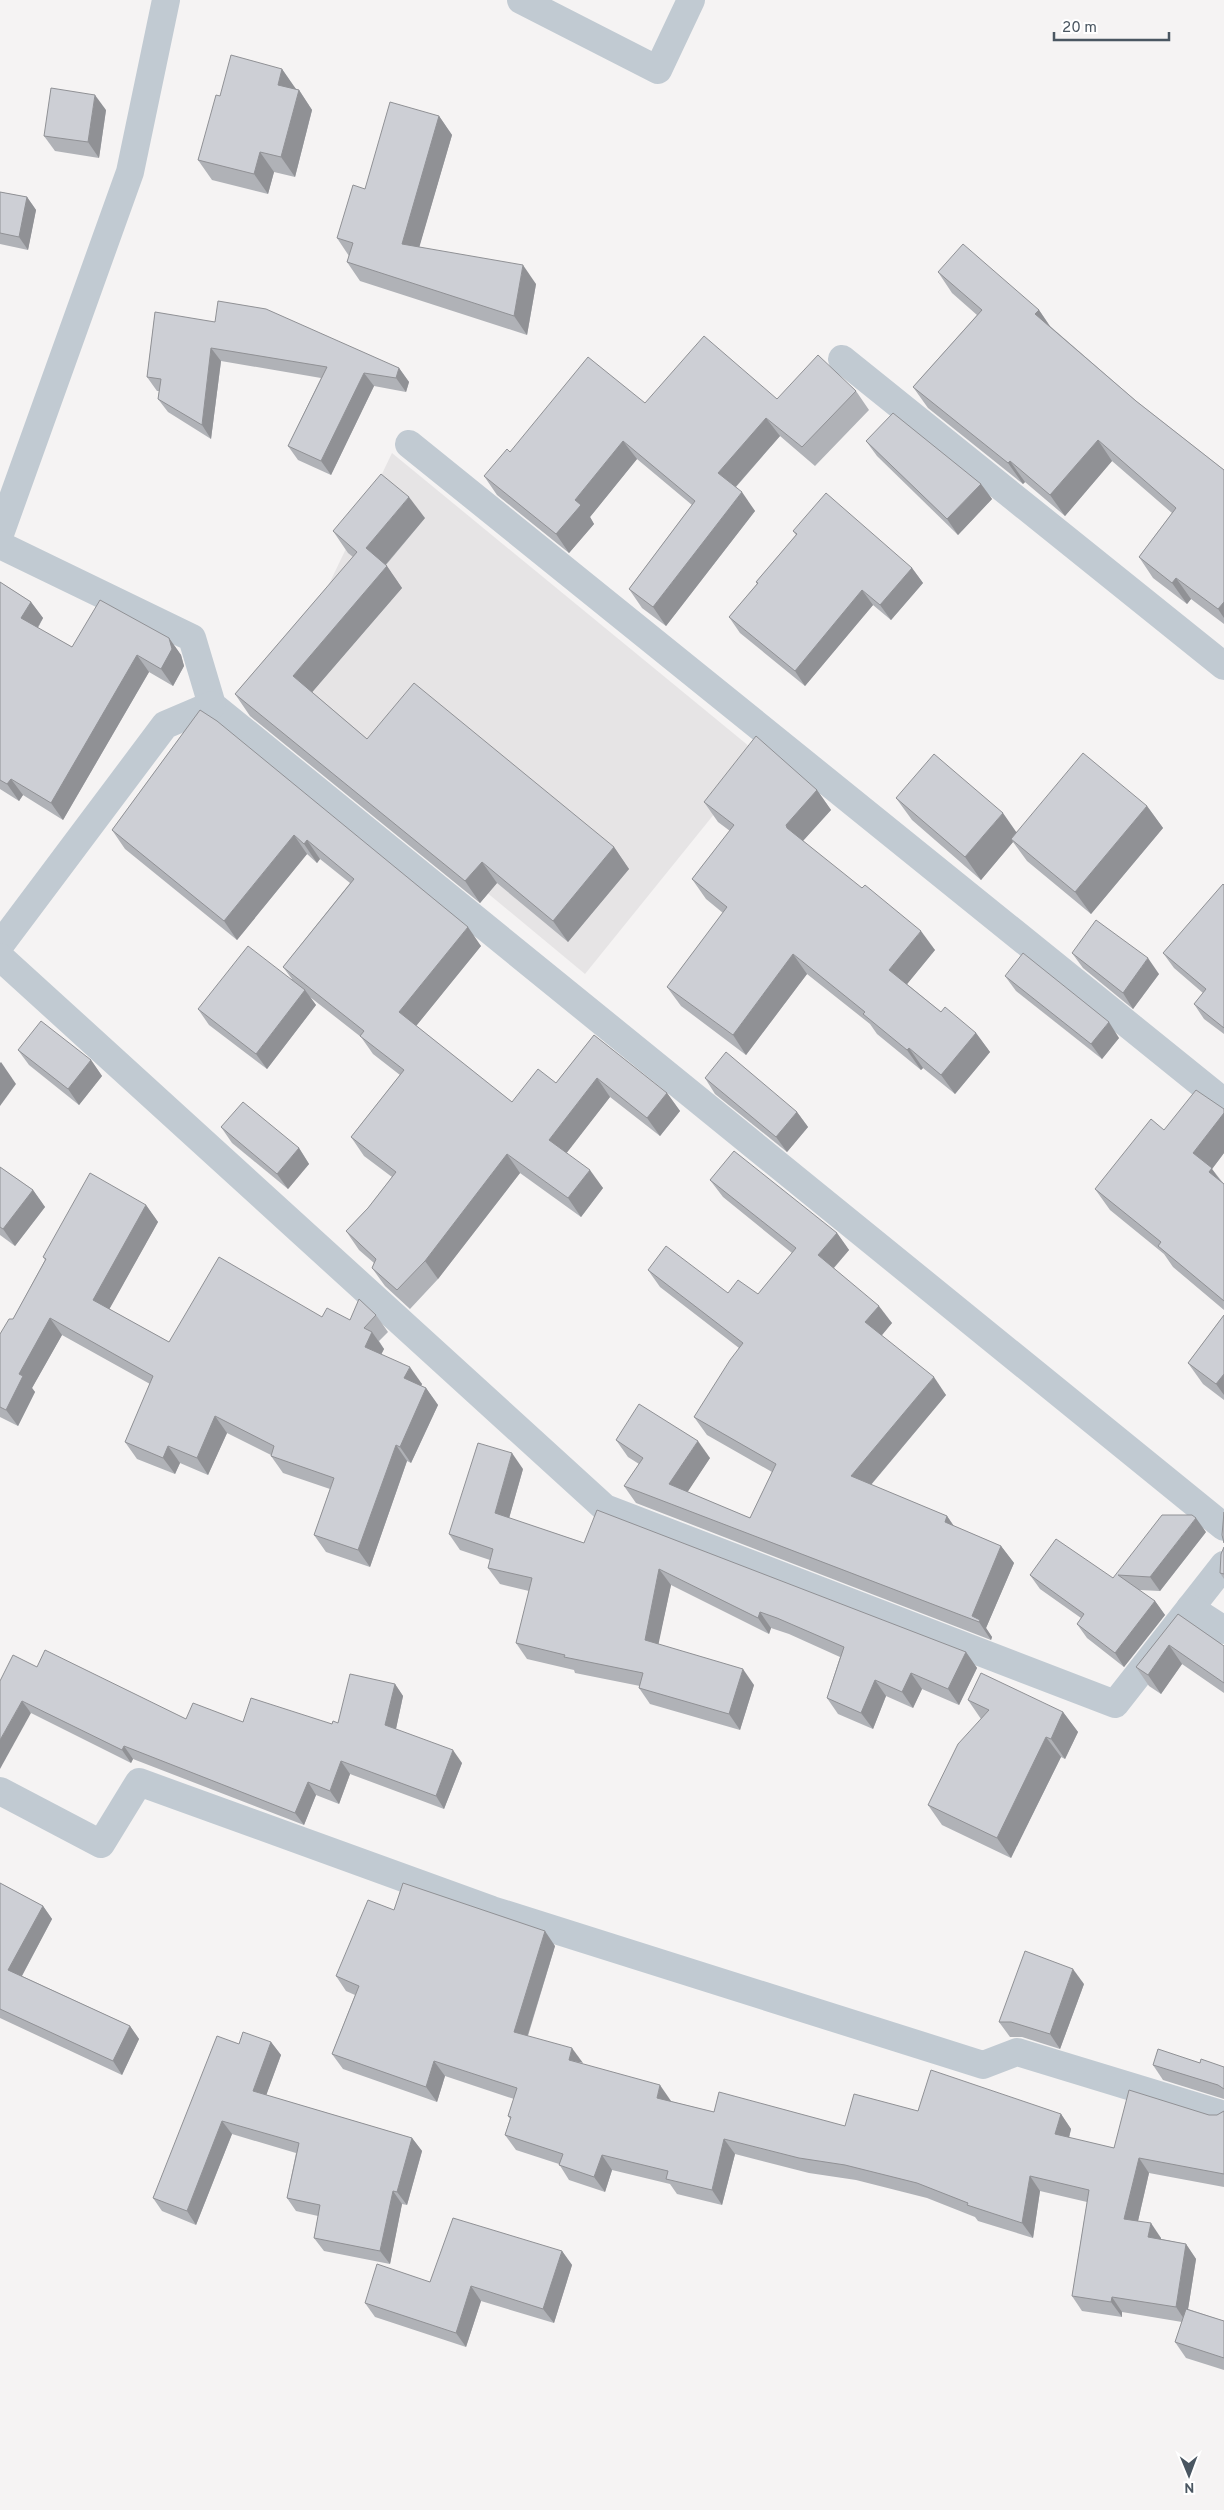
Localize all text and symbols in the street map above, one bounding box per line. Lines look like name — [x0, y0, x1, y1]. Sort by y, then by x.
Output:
scale bar — [1054, 10, 1169, 42]
text: 20 m — [1062, 19, 1097, 38]
north arrow — [1164, 2450, 1214, 2500]
text: N — [1184, 2478, 1194, 2495]

